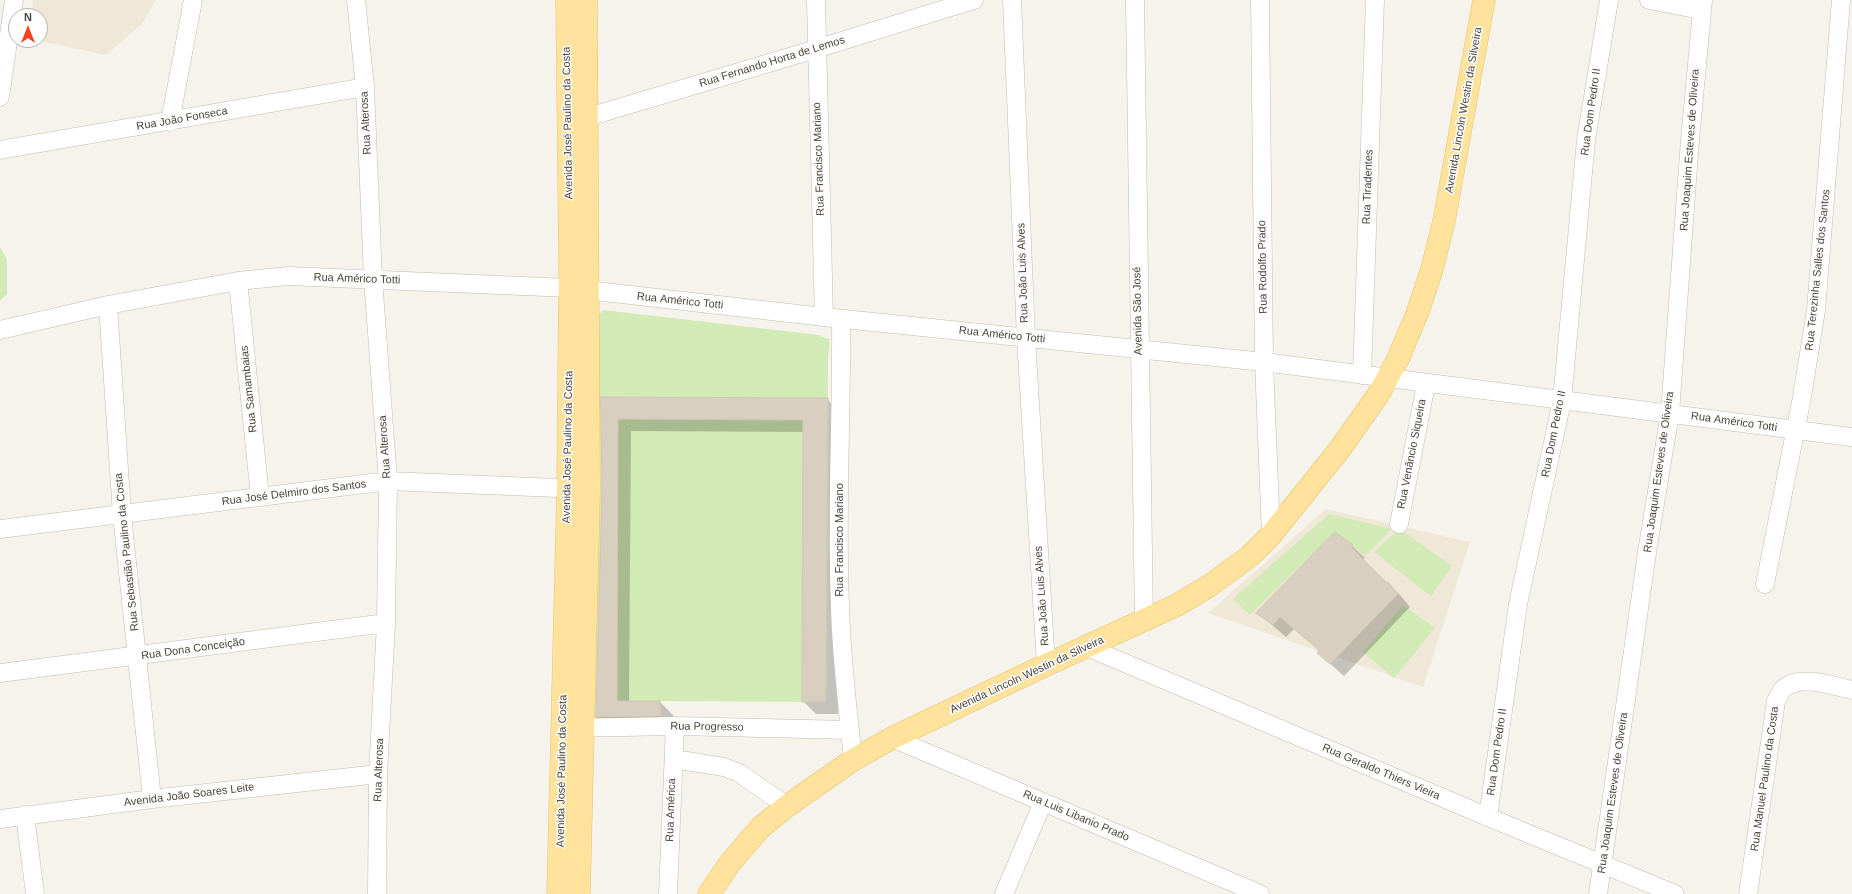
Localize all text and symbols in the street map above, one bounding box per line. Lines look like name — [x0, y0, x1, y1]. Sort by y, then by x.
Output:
north arrow — [8, 8, 48, 48]
text: N — [24, 11, 32, 23]
street label: Avenida Lincoln Westin da Silveira — [1443, 26, 1485, 194]
street label: Rua Fernando Horta de Lemos — [698, 34, 846, 90]
street label: Avenida José Paulino da Costa — [560, 47, 576, 199]
street label: Rua Dom Pedro II — [1578, 67, 1604, 157]
street label: Rua Joaquim Esteves de Oliveira — [1678, 68, 1702, 232]
street label: Rua Alterosa — [358, 91, 374, 155]
street label: Rua Francisco Mariano — [810, 102, 828, 216]
street label: Rua João Fonseca — [135, 104, 229, 134]
street label: Rua Tiradentes — [1360, 149, 1376, 225]
street label: Rua Terezinha Salles dos Santos — [1803, 189, 1833, 351]
street label: Rua Rodolfo Prado — [1256, 220, 1270, 314]
street label: Rua João Luis Alves — [1015, 223, 1031, 323]
street label: Avenida São José — [1131, 267, 1145, 355]
street label: Rua Américo Totti — [313, 271, 401, 287]
street label: Rua Américo Totti — [636, 290, 724, 312]
street label: Rua Américo Totti — [958, 324, 1046, 346]
street label: Rua Samambaias — [238, 345, 260, 433]
street label: Avenida José Paulino da Costa — [560, 371, 576, 523]
street label: Rua Dom Pedro II — [1539, 390, 1569, 478]
street label: Rua Joaquim Esteves de Oliveira — [1641, 391, 1677, 553]
street label: Rua Venâncio Siqueira — [1395, 398, 1429, 510]
street label: Rua Américo Totti — [1690, 409, 1778, 435]
street label: Rua Alterosa — [376, 415, 394, 479]
street label: Rua Sebastião Paulino da Costa — [112, 472, 142, 632]
street label: Rua José Delmiro dos Santos — [221, 478, 367, 508]
street label: Rua Francisco Mariano — [833, 483, 847, 597]
street label: Rua João Luis Alves — [1032, 546, 1052, 646]
street label: Avenida Lincoln Westin da Silveira — [948, 633, 1106, 717]
street label: Rua Dona Conceição — [140, 635, 246, 663]
street label: Avenida José Paulino da Costa — [554, 695, 570, 847]
street label: Rua Manuel Paulino da Costa — [1748, 706, 1782, 852]
street label: Rua Dom Pedro II — [1484, 707, 1510, 797]
street label: Rua Joaquim Esteves de Oliveira — [1595, 712, 1631, 874]
street label: Rua Progresso — [670, 720, 744, 734]
street label: Rua Alterosa — [371, 738, 387, 802]
street label: Rua Geraldo Thiers Vieira — [1320, 741, 1442, 803]
street label: Rua América — [663, 778, 679, 842]
street label: Avenida João Soares Leite — [123, 780, 255, 810]
street label: Rua Luis Libanio Prado — [1021, 788, 1131, 844]

